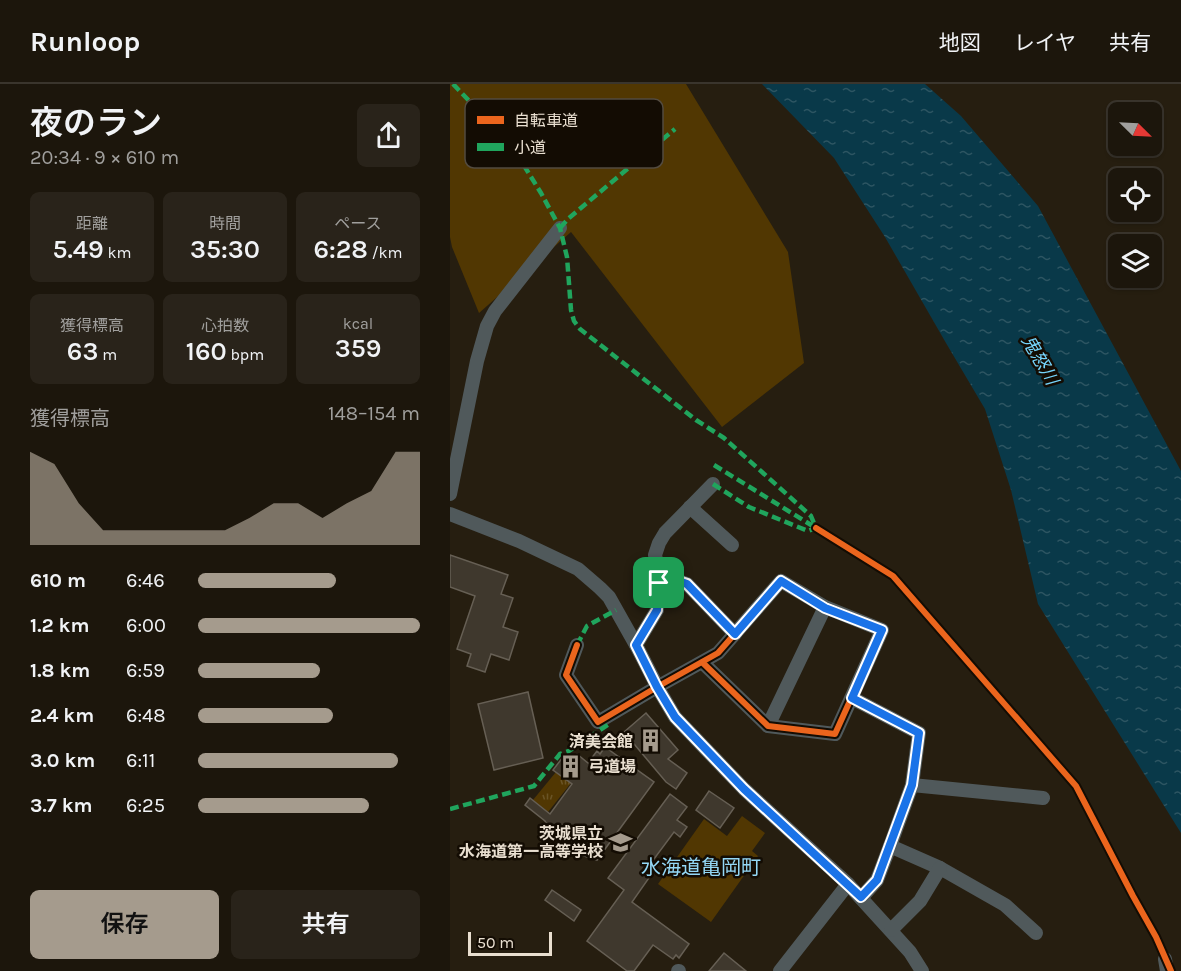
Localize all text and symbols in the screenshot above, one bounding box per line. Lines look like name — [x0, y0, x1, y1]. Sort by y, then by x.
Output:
text: Runloop — [30, 25, 140, 58]
text: 地図 — [939, 31, 981, 55]
text: レイヤ — [1014, 31, 1076, 55]
text: 共有 — [1109, 31, 1151, 55]
legend — [465, 99, 663, 168]
north arrow — [1108, 102, 1162, 156]
map controls — [1108, 102, 1162, 288]
text: 夜のラン — [30, 104, 162, 142]
button: share — [357, 104, 420, 167]
text: 自転車道 — [514, 111, 578, 130]
text: 小道 — [514, 138, 546, 157]
text: 20:34 · 9 × 610 m — [30, 146, 179, 169]
button: locate — [1108, 168, 1162, 222]
text: 距離 — [76, 214, 108, 233]
text: 時間 — [209, 214, 241, 233]
text: ペース — [334, 214, 382, 233]
text: 5.49 — [53, 234, 104, 265]
text: 35:30 — [190, 234, 260, 265]
text: 6:28 — [313, 234, 368, 265]
button: layers — [1108, 234, 1162, 288]
text: km — [104, 243, 131, 262]
text: /km — [368, 243, 403, 262]
text: kcal — [343, 314, 373, 333]
text: 獲得標高 — [60, 316, 124, 335]
text: 心拍数 — [201, 316, 249, 335]
water label: 鬼怒川 — [1017, 331, 1064, 391]
text: 359 — [335, 333, 381, 364]
text: 63 — [67, 336, 98, 367]
text: 160 — [186, 336, 227, 367]
text: m — [98, 345, 117, 364]
text: bpm — [227, 345, 264, 364]
text: 148–154 m — [328, 402, 420, 425]
text: 獲得標高 — [30, 407, 110, 430]
pin — [633, 557, 684, 608]
icon: arrive — [642, 566, 675, 599]
text: 610 m — [30, 569, 86, 592]
text: 6:46 — [126, 569, 165, 592]
text: 1.2 km — [30, 614, 89, 637]
text: 6:00 — [126, 614, 166, 637]
text: 1.8 km — [30, 659, 90, 682]
text: 6:59 — [126, 659, 165, 682]
text: 2.4 km — [30, 704, 94, 727]
text: 6:48 — [126, 704, 166, 727]
building icon: 済美会館 — [638, 728, 664, 754]
place label: 済美会館 — [569, 732, 633, 751]
text: 3.0 km — [30, 749, 95, 772]
text: 6:11 — [126, 749, 155, 772]
building icon: 弓道場 — [557, 753, 583, 779]
place label: 弓道場 — [588, 757, 636, 776]
text: 3.7 km — [30, 794, 93, 817]
text: 6:25 — [126, 794, 165, 817]
place label: 茨城県立 水海道第一高等学校 — [459, 824, 603, 861]
school or university icon: 茨城県立 水海道第一高等学校 — [608, 829, 634, 855]
district label: 水海道亀岡町 — [641, 856, 761, 879]
button: 保存 — [30, 890, 219, 959]
button: 共有 — [231, 890, 420, 959]
scale bar — [468, 929, 552, 956]
text: 50 m — [477, 933, 514, 952]

